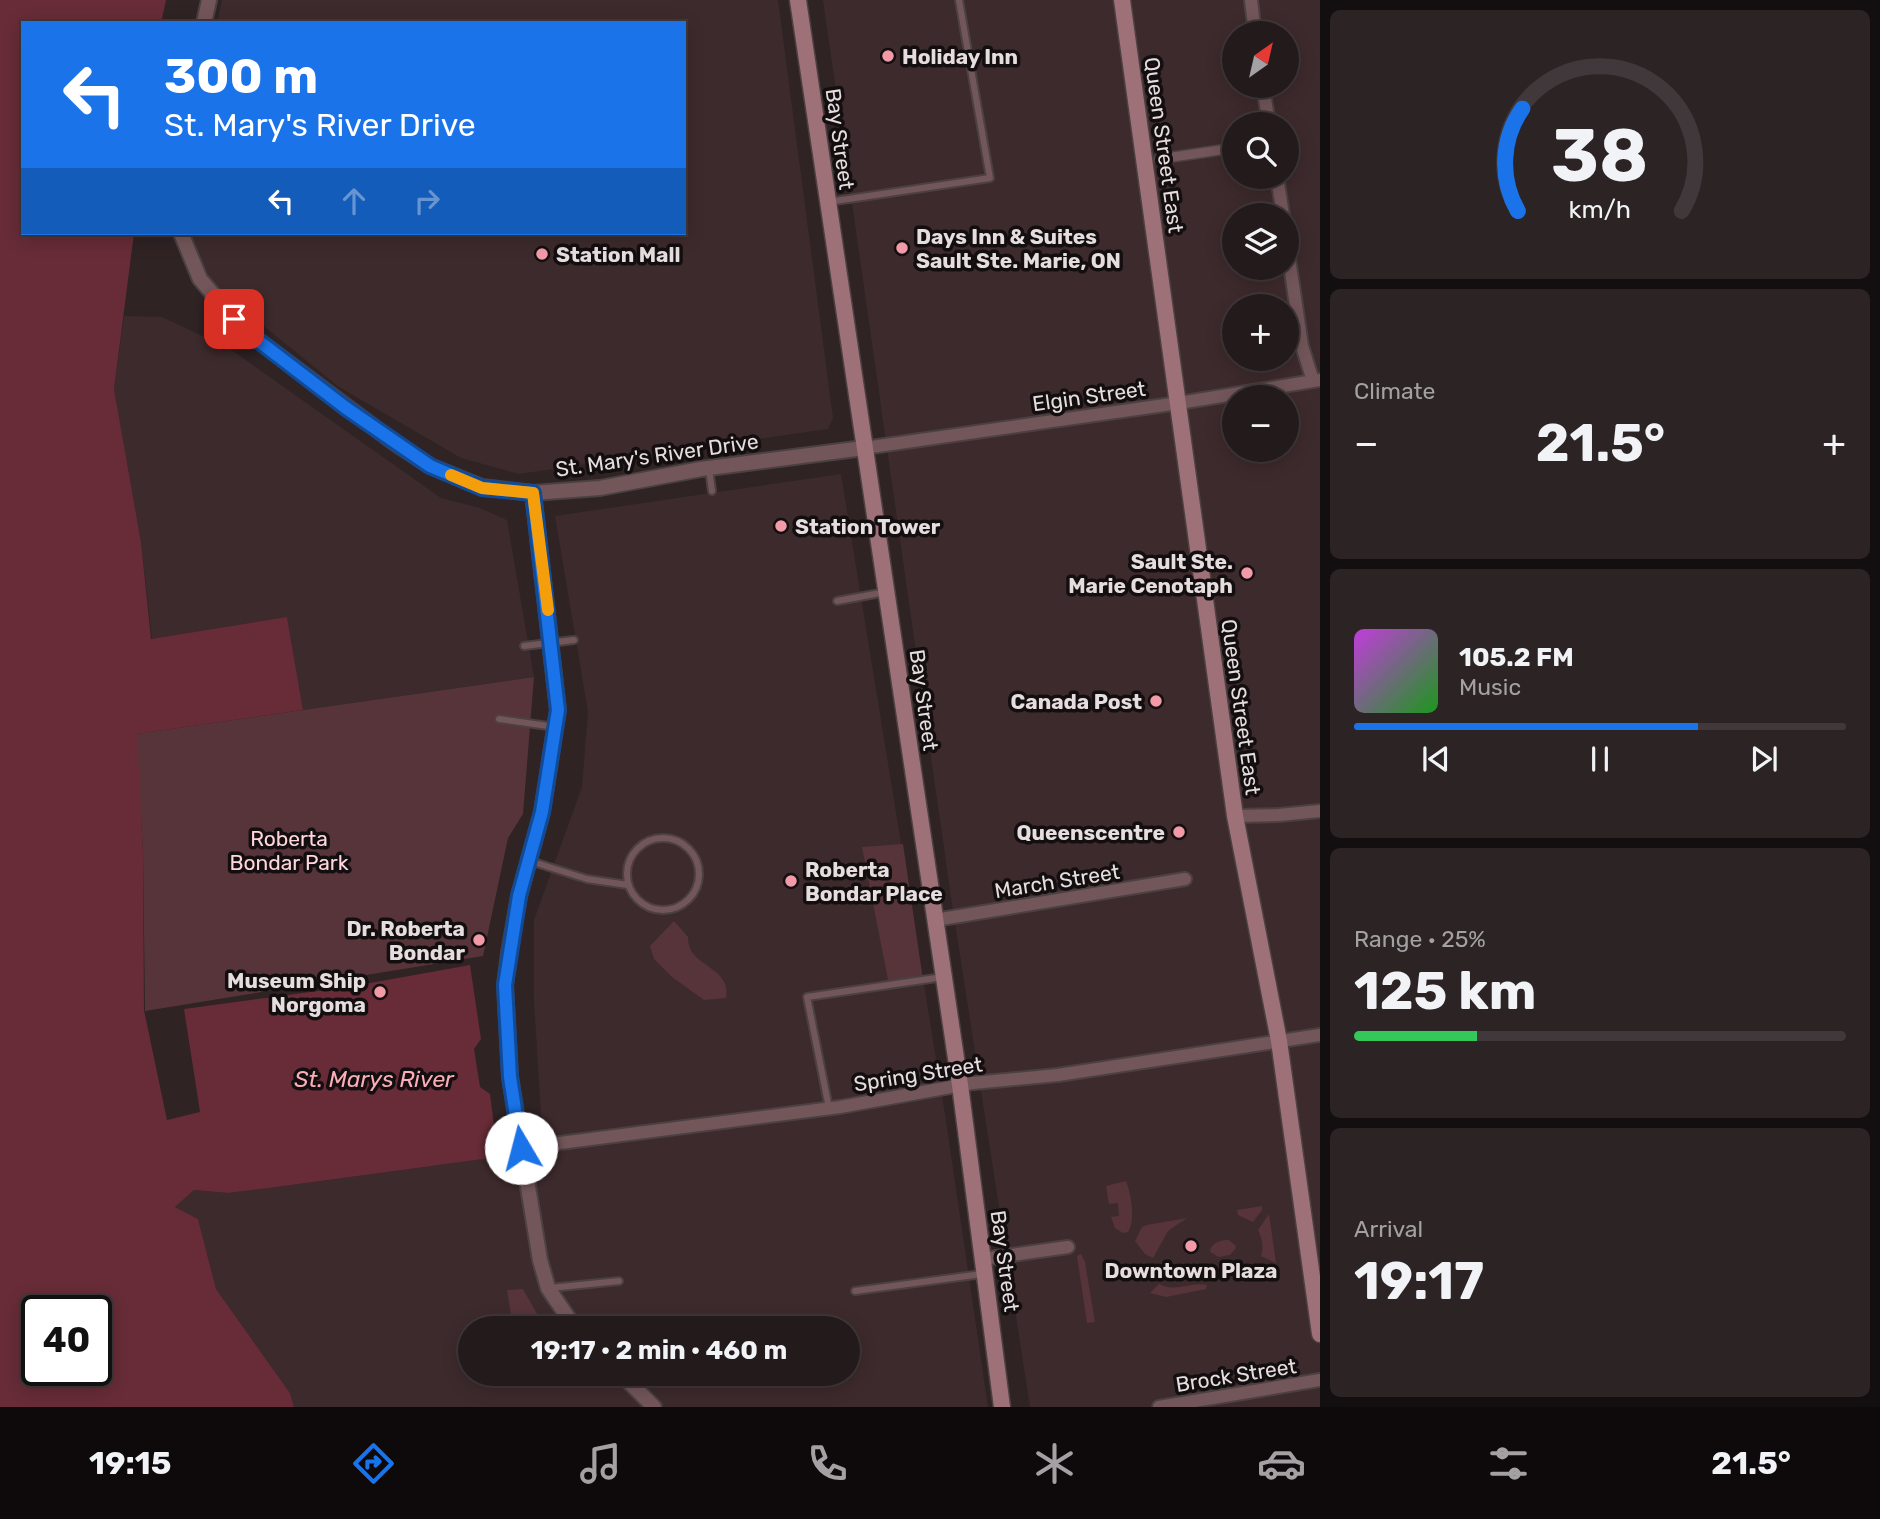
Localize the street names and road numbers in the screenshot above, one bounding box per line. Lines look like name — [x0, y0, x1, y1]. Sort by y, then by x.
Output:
street label: Queen Street East — [1139, 55, 1189, 235]
street label: Bay Street — [821, 87, 859, 191]
street label: Elgin Street — [1031, 376, 1147, 416]
street label: St. Mary's River Drive — [554, 428, 760, 482]
street label: Queen Street East — [1216, 617, 1266, 797]
street label: Bay Street — [905, 648, 943, 752]
street label: March Street — [993, 859, 1121, 903]
street label: Spring Street — [852, 1052, 984, 1096]
street label: Bay Street — [986, 1209, 1024, 1313]
street label: Brock Street — [1174, 1353, 1298, 1397]

